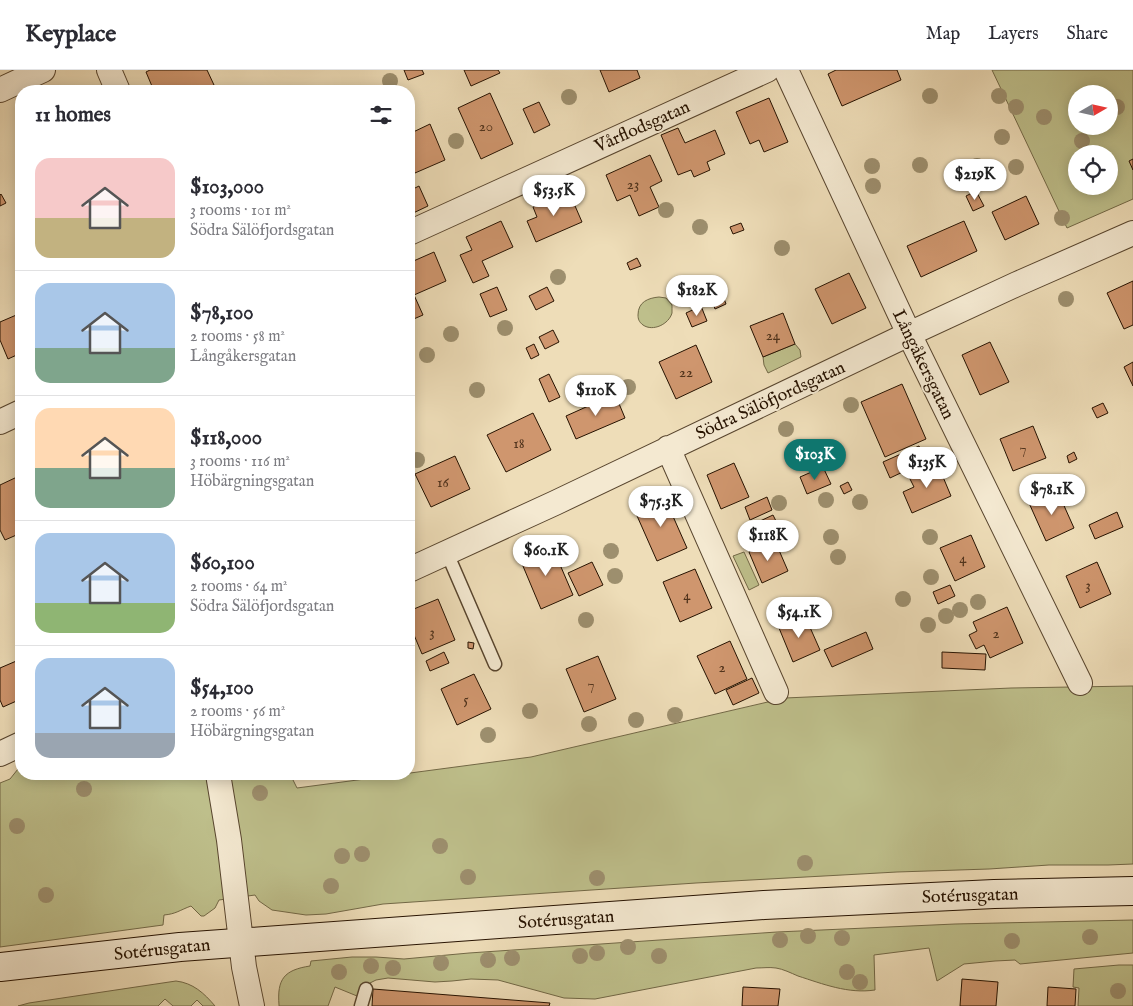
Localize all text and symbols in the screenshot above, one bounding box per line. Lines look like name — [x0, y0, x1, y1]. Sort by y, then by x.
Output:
text: Keyplace — [25, 19, 116, 50]
text: Map — [926, 23, 960, 46]
text: Layers — [988, 23, 1039, 46]
text: Share — [1067, 23, 1108, 46]
north arrow — [1068, 85, 1118, 135]
map controls — [1068, 85, 1118, 195]
street label: Vårflodsgatan — [590, 96, 694, 159]
icon: filters — [367, 101, 395, 129]
text: 11 homes — [35, 102, 111, 129]
house number: 20 — [479, 117, 493, 136]
button: locate — [1068, 145, 1118, 195]
pin: $219K — [940, 158, 1010, 201]
text: $219K — [955, 165, 995, 185]
text: $103,000 — [190, 174, 264, 201]
pin: $53.5K — [513, 174, 595, 217]
house number: 23 — [627, 175, 639, 194]
icon: home — [75, 178, 135, 238]
text: $53.5K — [533, 181, 575, 201]
text: 3 rooms · 101 m² — [190, 201, 291, 221]
text: Södra Sälöfjordsgatan — [190, 221, 334, 241]
pin: $182K — [662, 274, 732, 317]
text: $182K — [677, 281, 717, 301]
text: $78,100 — [190, 300, 254, 327]
icon: home — [75, 303, 135, 363]
street label: Långåkersgatan — [886, 306, 959, 424]
house number: 24 — [766, 326, 781, 345]
text: 2 rooms · 58 m² — [190, 327, 285, 347]
text: Långåkersgatan — [190, 347, 296, 367]
street label: Södra Sälöfjordsgatan — [692, 356, 849, 446]
house number: 22 — [679, 363, 693, 382]
pin: $110K — [561, 374, 631, 417]
text: $110K — [576, 381, 616, 401]
text: $118,000 — [190, 425, 262, 452]
icon: home — [75, 428, 135, 488]
house number: 18 — [513, 434, 525, 453]
pin: $103K — [780, 438, 850, 481]
house number: 7 — [1019, 439, 1027, 458]
text: $103K — [795, 445, 835, 465]
pin: $135K — [892, 446, 962, 489]
text: 3 rooms · 116 m² — [190, 452, 290, 472]
text: $135K — [908, 453, 946, 473]
text: Höbärgningsgatan — [190, 472, 314, 492]
house number: 16 — [437, 473, 450, 492]
pin: $78.1K — [1011, 474, 1093, 516]
text: $78.1K — [1030, 480, 1074, 500]
pin: $75.3K — [620, 486, 702, 528]
text: $75.3K — [639, 492, 683, 512]
pin: $118K — [733, 520, 803, 562]
text: $118K — [749, 526, 787, 546]
pin: $60.1K — [505, 534, 587, 577]
text: $60.1K — [524, 541, 568, 561]
house number: 4 — [959, 549, 967, 568]
text: $60,100 — [190, 550, 255, 577]
icon: home — [75, 553, 135, 613]
house number: 3 — [1085, 576, 1091, 595]
text: 2 rooms · 64 m² — [190, 577, 288, 597]
house number: 4 — [683, 586, 691, 605]
pin: $54.1K — [758, 596, 840, 639]
text: Södra Sälöfjordsgatan — [190, 597, 334, 617]
text: $54.1K — [777, 603, 821, 623]
house number: 3 — [429, 623, 435, 642]
house number: 2 — [992, 624, 1000, 643]
house number: 2 — [718, 658, 726, 677]
text: $54,100 — [190, 675, 254, 702]
house number: 7 — [587, 675, 595, 694]
icon: home — [75, 678, 135, 738]
house number: 5 — [463, 690, 469, 709]
text: 2 rooms · 56 m² — [190, 702, 285, 722]
text: Höbärgningsgatan — [190, 722, 314, 742]
street label: Sotérusgatan — [921, 883, 1019, 910]
street label: Sotérusgatan — [517, 906, 616, 935]
street label: Sotérusgatan — [113, 934, 212, 967]

